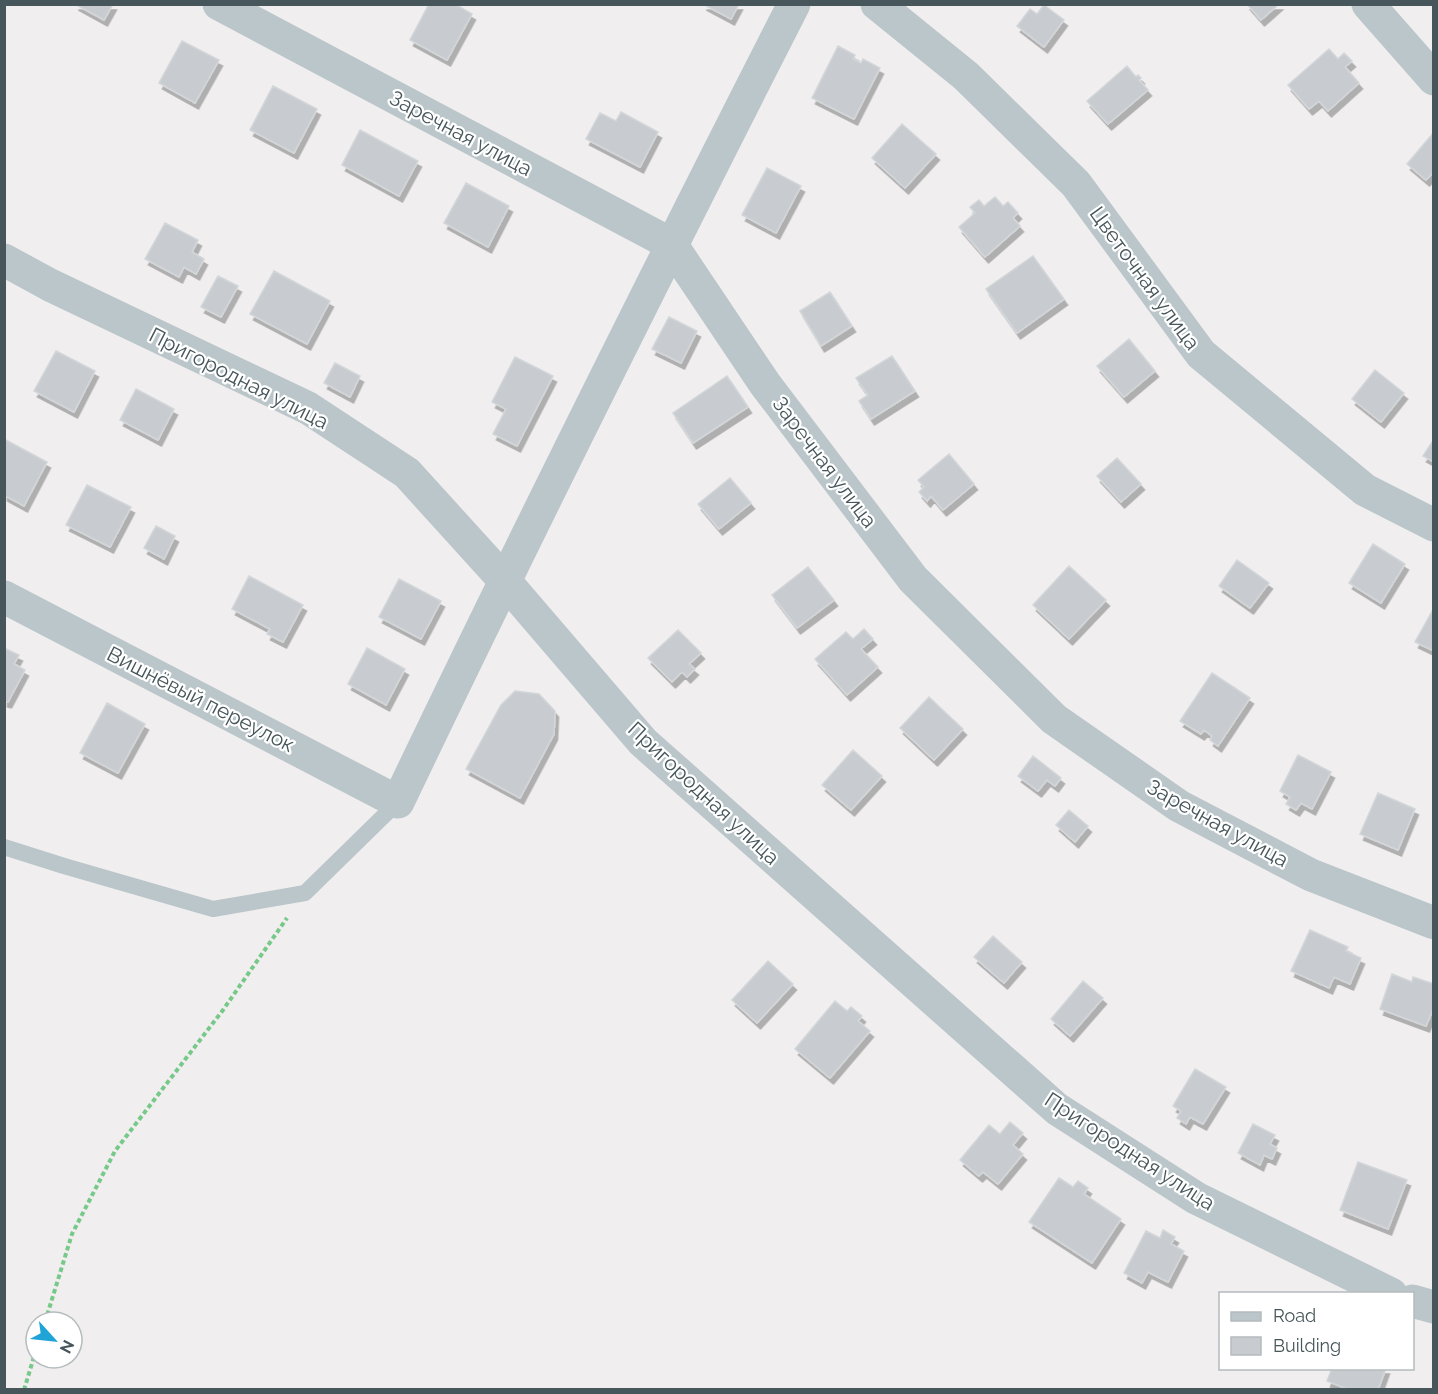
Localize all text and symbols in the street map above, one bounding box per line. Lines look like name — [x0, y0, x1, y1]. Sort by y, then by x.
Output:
street label: Заречная улица — [385, 85, 537, 181]
street label: Цветочная улица — [1085, 201, 1205, 355]
street label: Пригородная улица — [145, 322, 333, 434]
street label: Заречная улица — [768, 391, 882, 533]
street label: Вишнёвый переулок — [103, 641, 299, 757]
street label: Пригородная улица — [623, 716, 785, 870]
street label: Заречная улица — [1143, 774, 1293, 872]
street label: Пригородная улица — [1040, 1087, 1220, 1215]
legend — [1219, 1292, 1414, 1370]
text: Road — [1273, 1305, 1316, 1326]
north arrow — [24, 1310, 84, 1370]
text: Building — [1273, 1335, 1341, 1356]
text: N — [56, 1337, 78, 1356]

